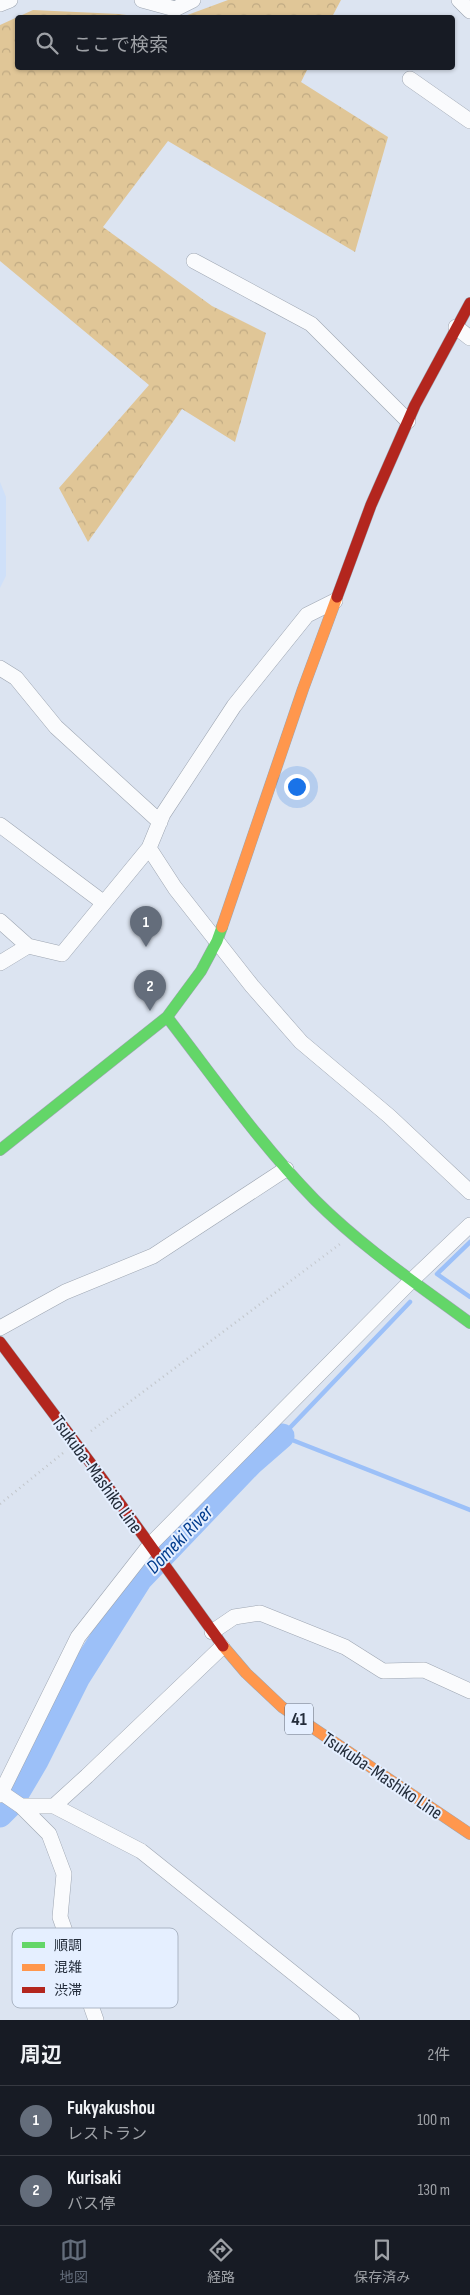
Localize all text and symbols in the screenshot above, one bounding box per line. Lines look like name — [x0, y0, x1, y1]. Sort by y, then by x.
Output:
search box — [15, 15, 455, 70]
icon: search — [33, 29, 61, 57]
text: ここで検索 — [73, 34, 168, 57]
your location — [284, 774, 310, 800]
pin: 1 — [130, 906, 162, 947]
pin: 2 — [134, 970, 166, 1011]
street label: Tsukuba-Mashiko Line — [46, 1411, 147, 1538]
water label: Domeki River — [141, 1499, 219, 1579]
road number: 41 — [285, 1704, 313, 1735]
street label: Tsukuba-Mashiko Line — [318, 1728, 447, 1825]
legend — [12, 1928, 178, 2008]
text: 順調 — [54, 1937, 82, 1954]
text: 混雑 — [54, 1959, 82, 1976]
text: 渋滞 — [54, 1982, 82, 1999]
text: 周辺 — [20, 2043, 62, 2068]
text: 2件 — [427, 2046, 450, 2065]
text: Fukyakushou — [67, 2097, 155, 2120]
text: 1 — [33, 2111, 39, 2130]
text: 100 m — [417, 2111, 450, 2130]
text: レストラン — [67, 2125, 147, 2144]
text: Kurisaki — [67, 2167, 121, 2190]
text: 2 — [32, 2181, 40, 2200]
text: 130 m — [418, 2181, 450, 2200]
text: バス停 — [67, 2195, 115, 2214]
tab: 地図 — [60, 2236, 88, 2286]
tab: 経路 — [207, 2236, 235, 2286]
tab: 保存済み — [354, 2236, 410, 2286]

